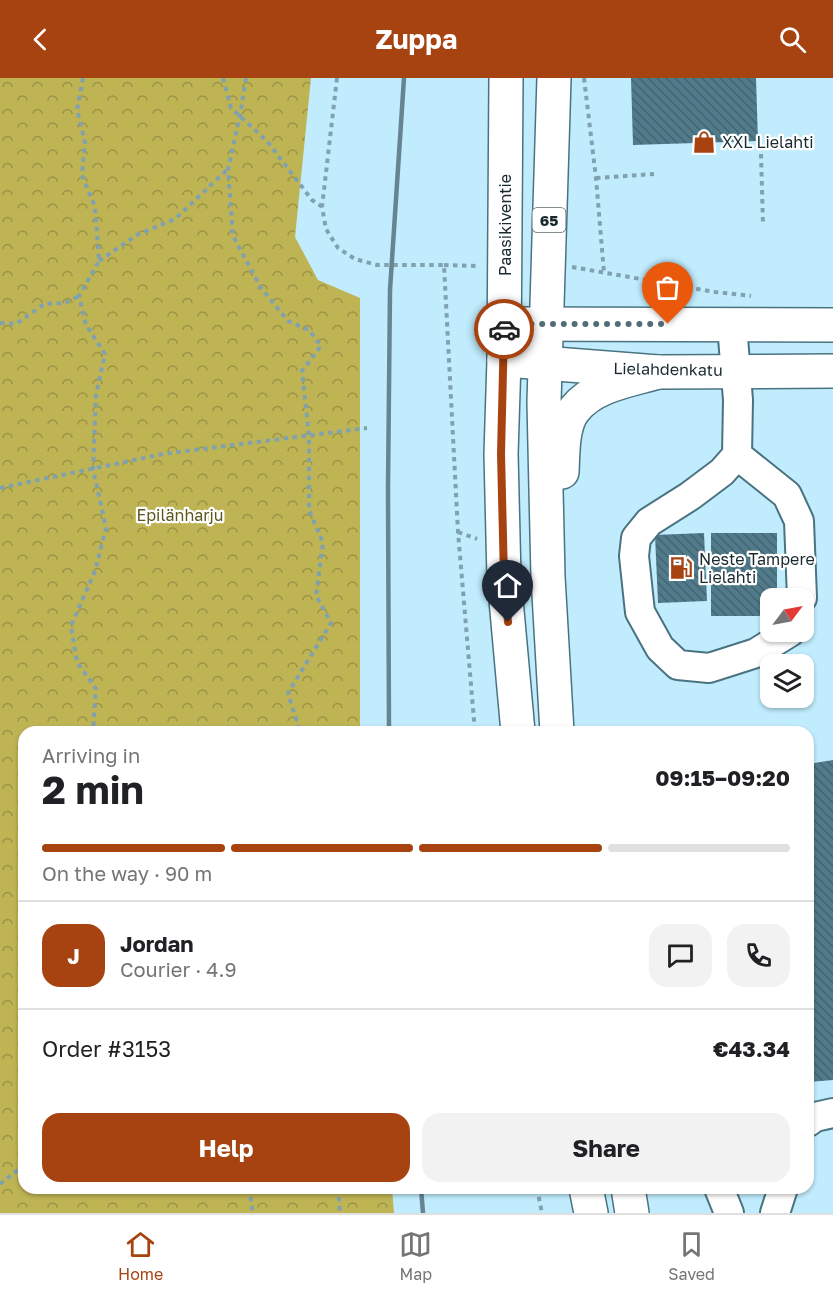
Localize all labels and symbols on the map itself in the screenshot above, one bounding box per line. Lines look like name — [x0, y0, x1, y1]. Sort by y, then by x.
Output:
shop icon: XXL Lielahti — [691, 129, 717, 155]
place label: XXL Lielahti — [722, 132, 814, 152]
street label: Paasikiventie — [495, 174, 515, 276]
road number: 65 — [532, 208, 566, 232]
pin — [642, 262, 693, 324]
courier — [474, 299, 534, 359]
street label: Lielahdenkatu — [613, 358, 723, 380]
park label: Epilänharju — [137, 505, 223, 525]
place label: Neste Tampere Lielahti — [699, 549, 815, 587]
fuel station icon: Neste Tampere Lielahti — [668, 555, 694, 581]
pin — [482, 560, 533, 622]
north arrow — [760, 588, 814, 642]

